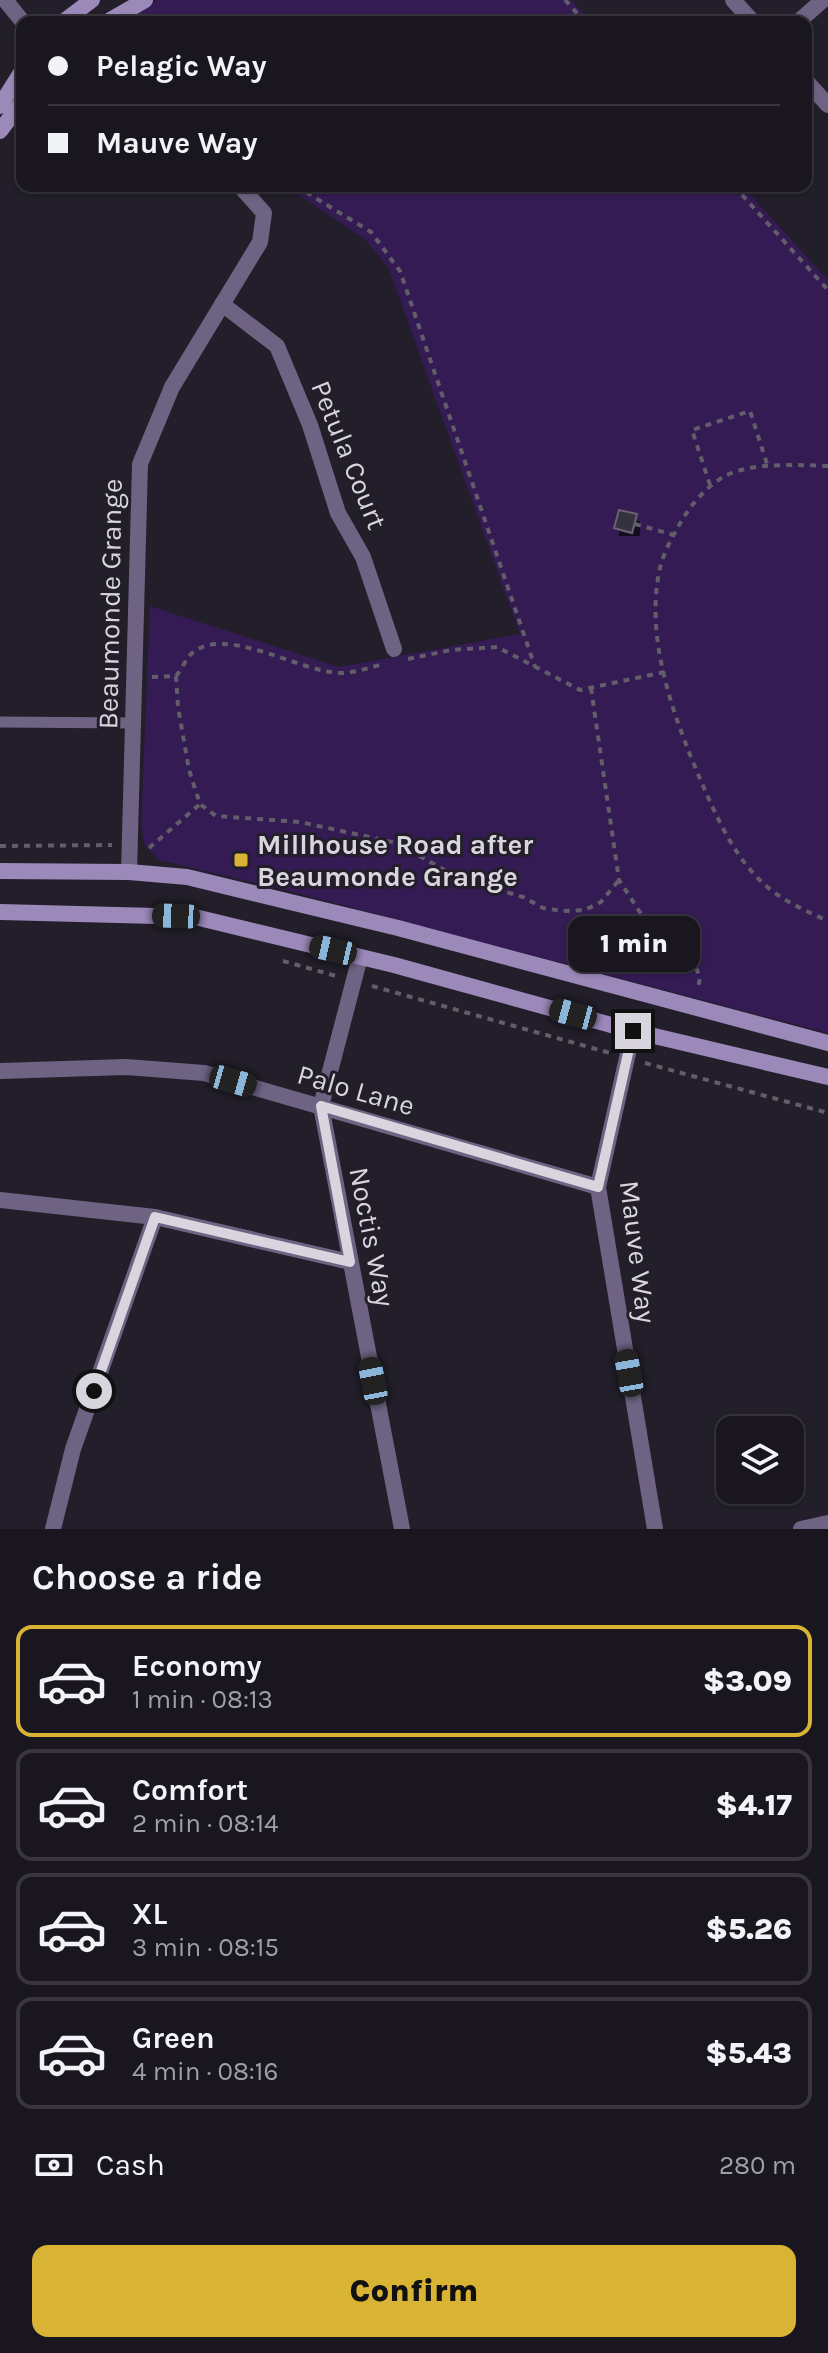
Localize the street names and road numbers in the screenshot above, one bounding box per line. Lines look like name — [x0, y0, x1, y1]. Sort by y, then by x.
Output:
street label: Petula Court — [304, 376, 394, 534]
street label: Beaumonde Grange — [91, 478, 129, 730]
street label: Palo Lane — [294, 1058, 418, 1122]
street label: Noctis Way — [342, 1164, 402, 1310]
street label: Mauve Way — [613, 1179, 663, 1325]

